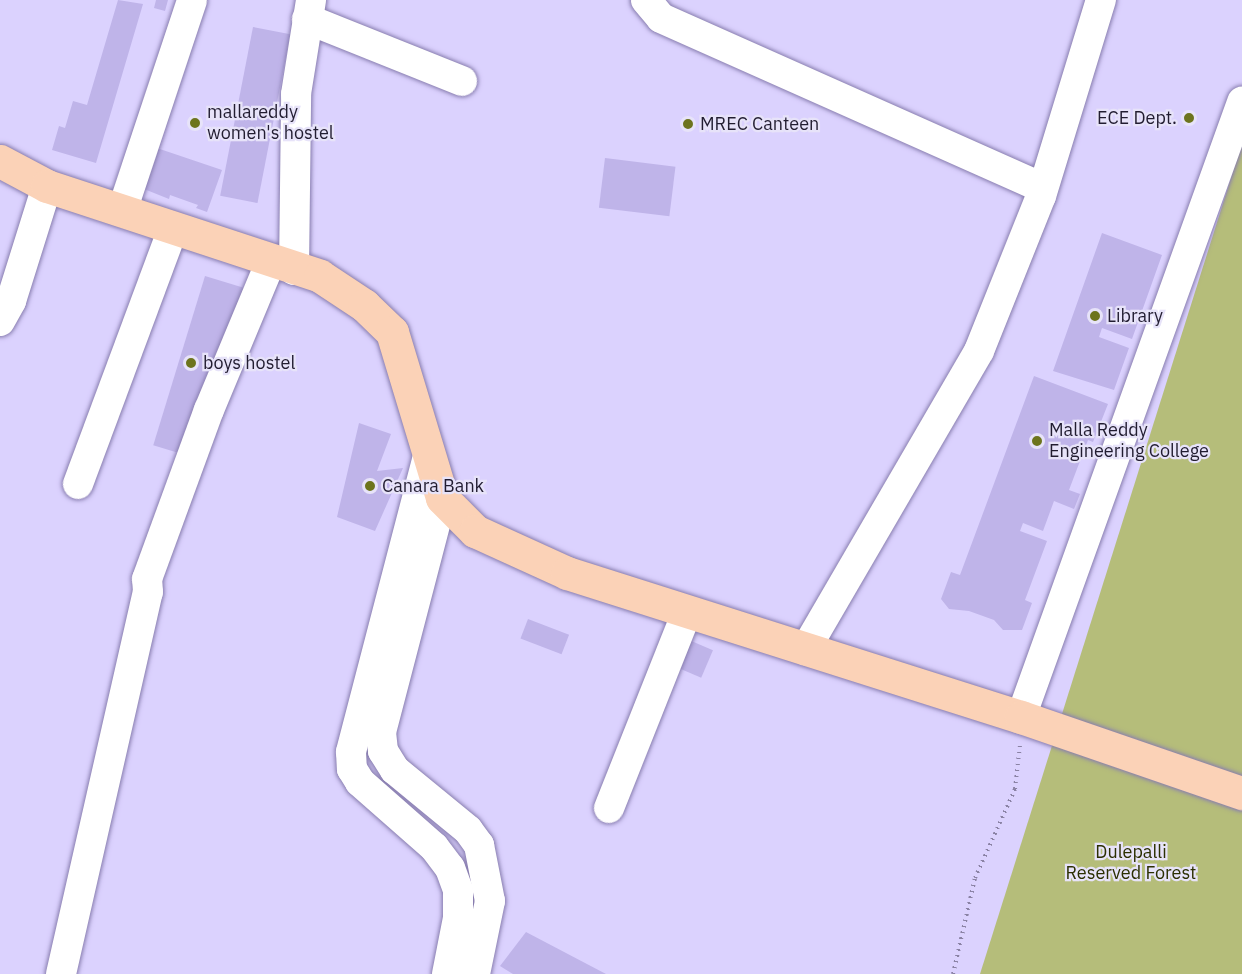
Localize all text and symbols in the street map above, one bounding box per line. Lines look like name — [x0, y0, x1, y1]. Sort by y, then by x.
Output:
place label: mallareddy women's hostel — [207, 102, 334, 144]
place label: ECE Dept. — [1097, 107, 1177, 129]
marker: ECE Dept. — [1182, 111, 1196, 125]
place label: MREC Canteen — [700, 113, 819, 135]
marker: mallareddy women's hostel — [188, 116, 202, 130]
marker: MREC Canteen — [681, 117, 695, 131]
place label: Library — [1107, 305, 1163, 327]
marker: Library — [1088, 309, 1102, 323]
place label: boys hostel — [203, 352, 295, 374]
marker: boys hostel — [184, 356, 198, 370]
place label: Malla Reddy Engineering College — [1049, 420, 1209, 462]
marker: Malla Reddy Engineering College — [1030, 434, 1044, 448]
place label: Canara Bank — [382, 475, 484, 497]
marker: Canara Bank — [363, 479, 377, 493]
park label: Dulepalli Reserved Forest — [1066, 842, 1196, 884]

